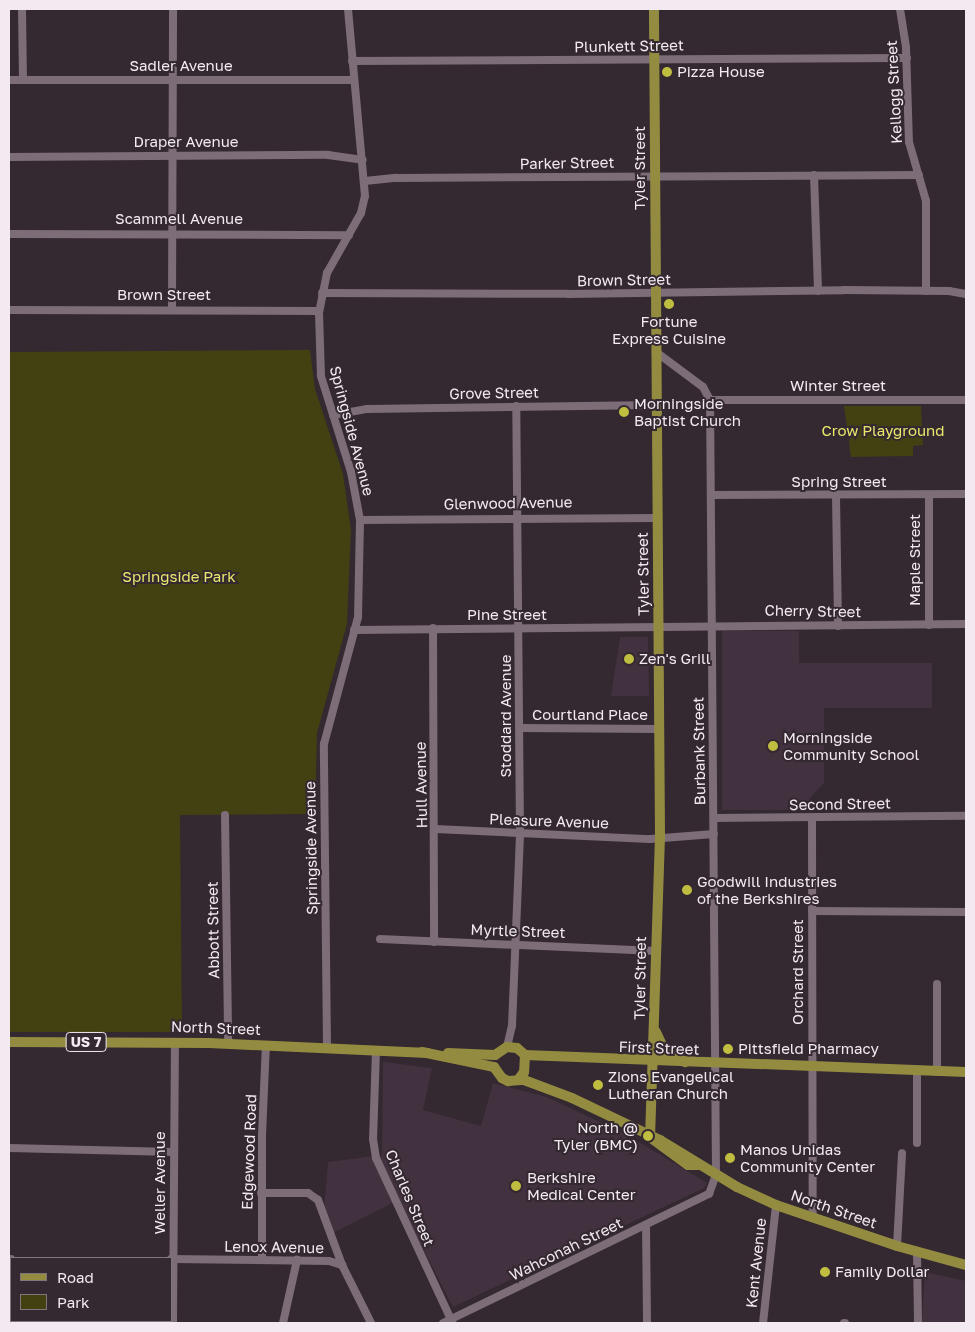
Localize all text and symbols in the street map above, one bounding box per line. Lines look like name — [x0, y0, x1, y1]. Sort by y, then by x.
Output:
street label: Plunkett Street — [574, 36, 684, 56]
street label: Kellogg Street — [882, 40, 906, 144]
street label: Sadler Avenue — [129, 57, 233, 75]
place label: Pizza House — [677, 63, 765, 81]
marker: Pizza House — [661, 66, 673, 78]
street label: Tyler Street — [631, 126, 649, 210]
street label: Draper Avenue — [133, 133, 239, 151]
street label: Parker Street — [519, 153, 615, 173]
street label: Scammell Avenue — [115, 210, 243, 228]
street label: Brown Street — [577, 270, 671, 290]
street label: Brown Street — [117, 286, 211, 304]
marker: Fortune Express Cuisine — [663, 298, 675, 310]
place label: Fortune Express Cuisine — [612, 312, 726, 347]
street label: Springside Avenue — [326, 364, 378, 498]
street label: Winter Street — [790, 377, 886, 395]
street label: Grove Street — [449, 383, 539, 403]
place label: Morningside Baptist Church — [634, 394, 741, 429]
marker: Morningside Baptist Church — [618, 406, 630, 418]
park label: Crow Playground — [822, 422, 944, 440]
street label: Spring Street — [791, 473, 887, 491]
street label: Glenwood Avenue — [443, 493, 573, 513]
street label: Maple Street — [906, 514, 924, 606]
street label: Tyler Street — [633, 532, 653, 616]
park label: Springside Park — [122, 568, 236, 586]
street label: Cherry Street — [764, 601, 862, 621]
street label: Pine Street — [467, 606, 547, 624]
place label: Zen's Grill — [639, 650, 711, 668]
marker: Zen's Grill — [623, 653, 635, 665]
street label: Stoddard Avenue — [497, 655, 515, 777]
street label: Burbank Street — [689, 697, 709, 805]
street label: Courtland Place — [532, 706, 648, 724]
place label: Morningside Community School — [783, 728, 919, 763]
marker: Morningside Community School — [767, 740, 779, 752]
street label: Hull Avenue — [411, 741, 431, 829]
street label: Springside Avenue — [301, 781, 321, 915]
street label: Second Street — [789, 794, 891, 814]
street label: Pleasure Avenue — [489, 810, 609, 832]
place label: Goodwill Industries of the Berkshires — [697, 872, 837, 907]
street label: Abbott Street — [203, 881, 223, 979]
marker: Goodwill Industries of the Berkshires — [681, 884, 693, 896]
street label: Orchard Street — [789, 919, 807, 1025]
street label: Myrtle Street — [470, 920, 566, 942]
street label: Tyler Street — [630, 936, 650, 1020]
street label: North Street — [171, 1017, 261, 1039]
road number: US 7 — [65, 1030, 107, 1054]
street label: First Street — [618, 1038, 700, 1058]
place label: Pittsfield Pharmacy — [738, 1040, 879, 1058]
marker: Pittsfield Pharmacy — [722, 1043, 734, 1055]
place label: Zions Evangelical Lutheran Church — [608, 1067, 734, 1102]
marker: Zions Evangelical Lutheran Church — [592, 1079, 604, 1091]
street label: Edgewood Road — [238, 1094, 260, 1210]
place label: North @ Tyler (BMC) — [554, 1118, 638, 1153]
marker: North @ Tyler (BMC) — [642, 1130, 654, 1142]
street label: Weller Avenue — [151, 1131, 169, 1235]
place label: Manos Unidas Community Center — [740, 1140, 875, 1175]
street label: Charles Street — [382, 1147, 438, 1249]
marker: Manos Unidas Community Center — [724, 1152, 736, 1164]
place label: Berkshire Medical Center — [527, 1168, 636, 1203]
marker: Berkshire Medical Center — [509, 1179, 523, 1193]
street label: North Street — [789, 1186, 879, 1232]
street label: Wahconah Street — [506, 1214, 626, 1284]
street label: Kent Avenue — [742, 1217, 770, 1309]
street label: Lenox Avenue — [224, 1237, 324, 1257]
legend — [10, 1257, 172, 1322]
place label: Family Dollar — [835, 1263, 929, 1281]
marker: Family Dollar — [819, 1266, 831, 1278]
text: Road — [57, 1268, 94, 1286]
text: Park — [57, 1293, 89, 1311]

